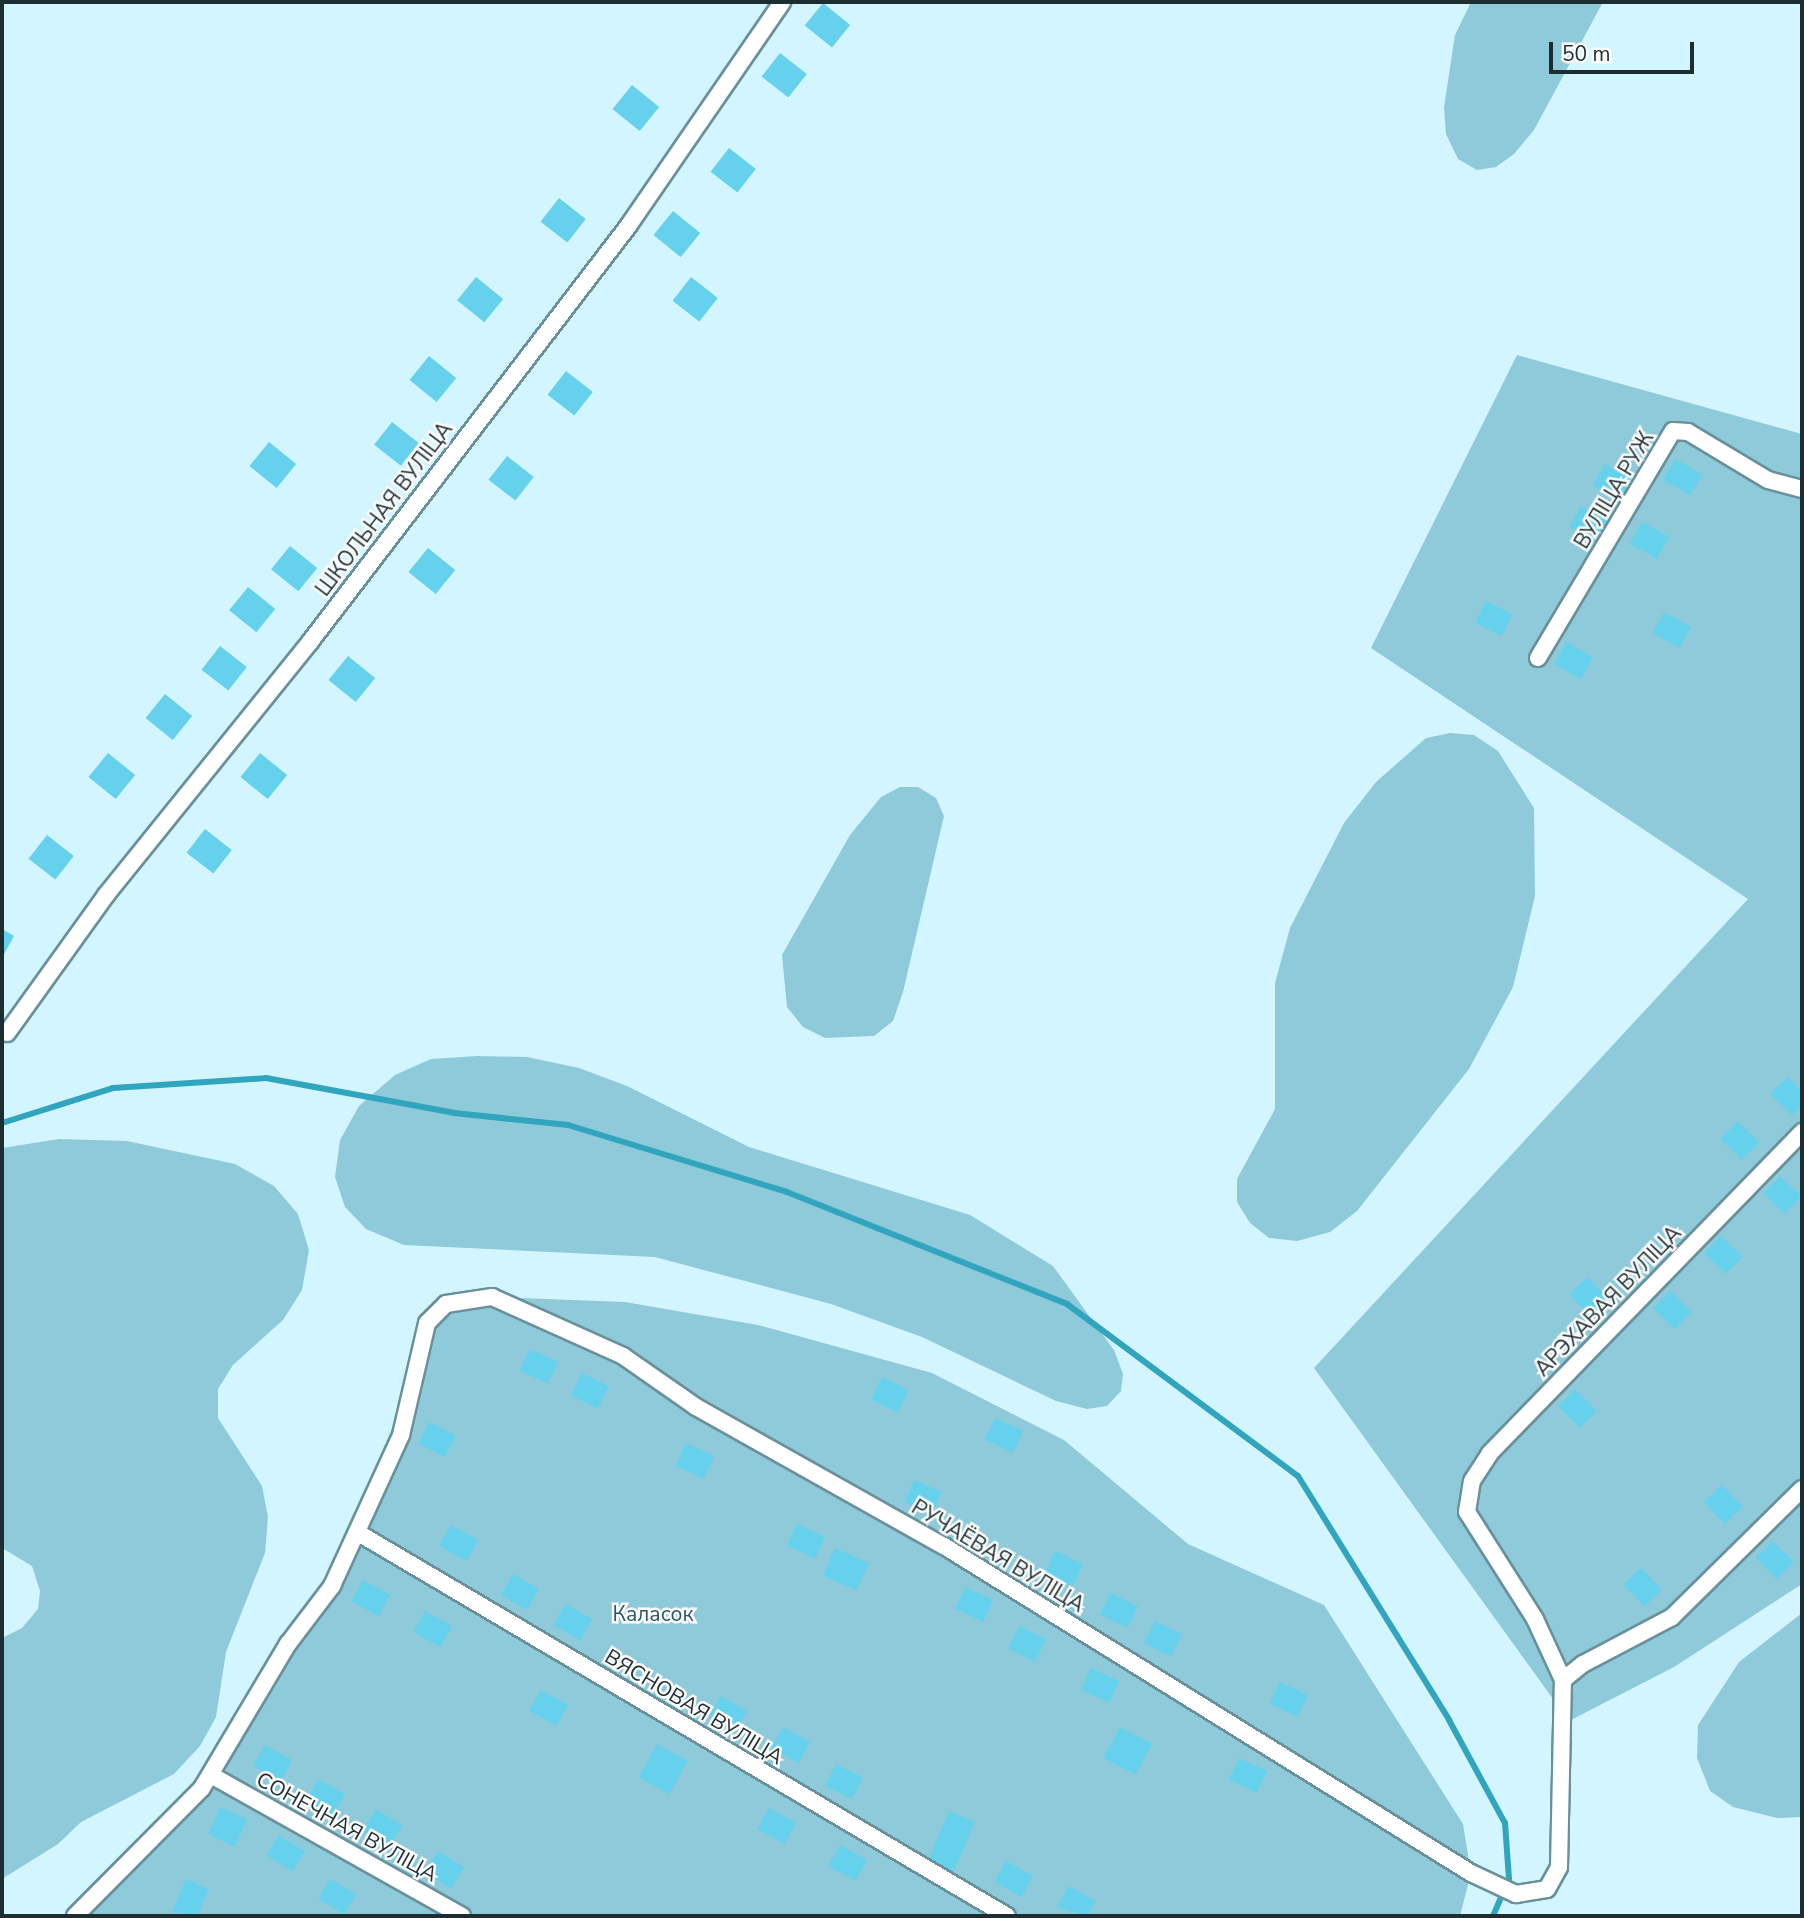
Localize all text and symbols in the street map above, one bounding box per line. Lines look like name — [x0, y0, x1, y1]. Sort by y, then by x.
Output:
scale bar — [1552, 28, 1697, 72]
text: 50 m — [1562, 40, 1611, 68]
street label: ШКОЛЬНАЯ ВУЛІЦА — [310, 417, 458, 601]
street label: ВУЛІЦА РУЖ — [1569, 427, 1659, 553]
street label: АРЭХАВАЯ ВУЛІЦА — [1530, 1220, 1686, 1382]
street label: РУЧАЁВАЯ ВУЛІЦА — [907, 1494, 1089, 1618]
park label: Каласок — [612, 1601, 694, 1627]
street label: ВЯСНОВАЯ ВУЛІЦА — [600, 1644, 788, 1770]
street label: СОНЕЧНАЯ ВУЛІЦА — [252, 1767, 442, 1887]

